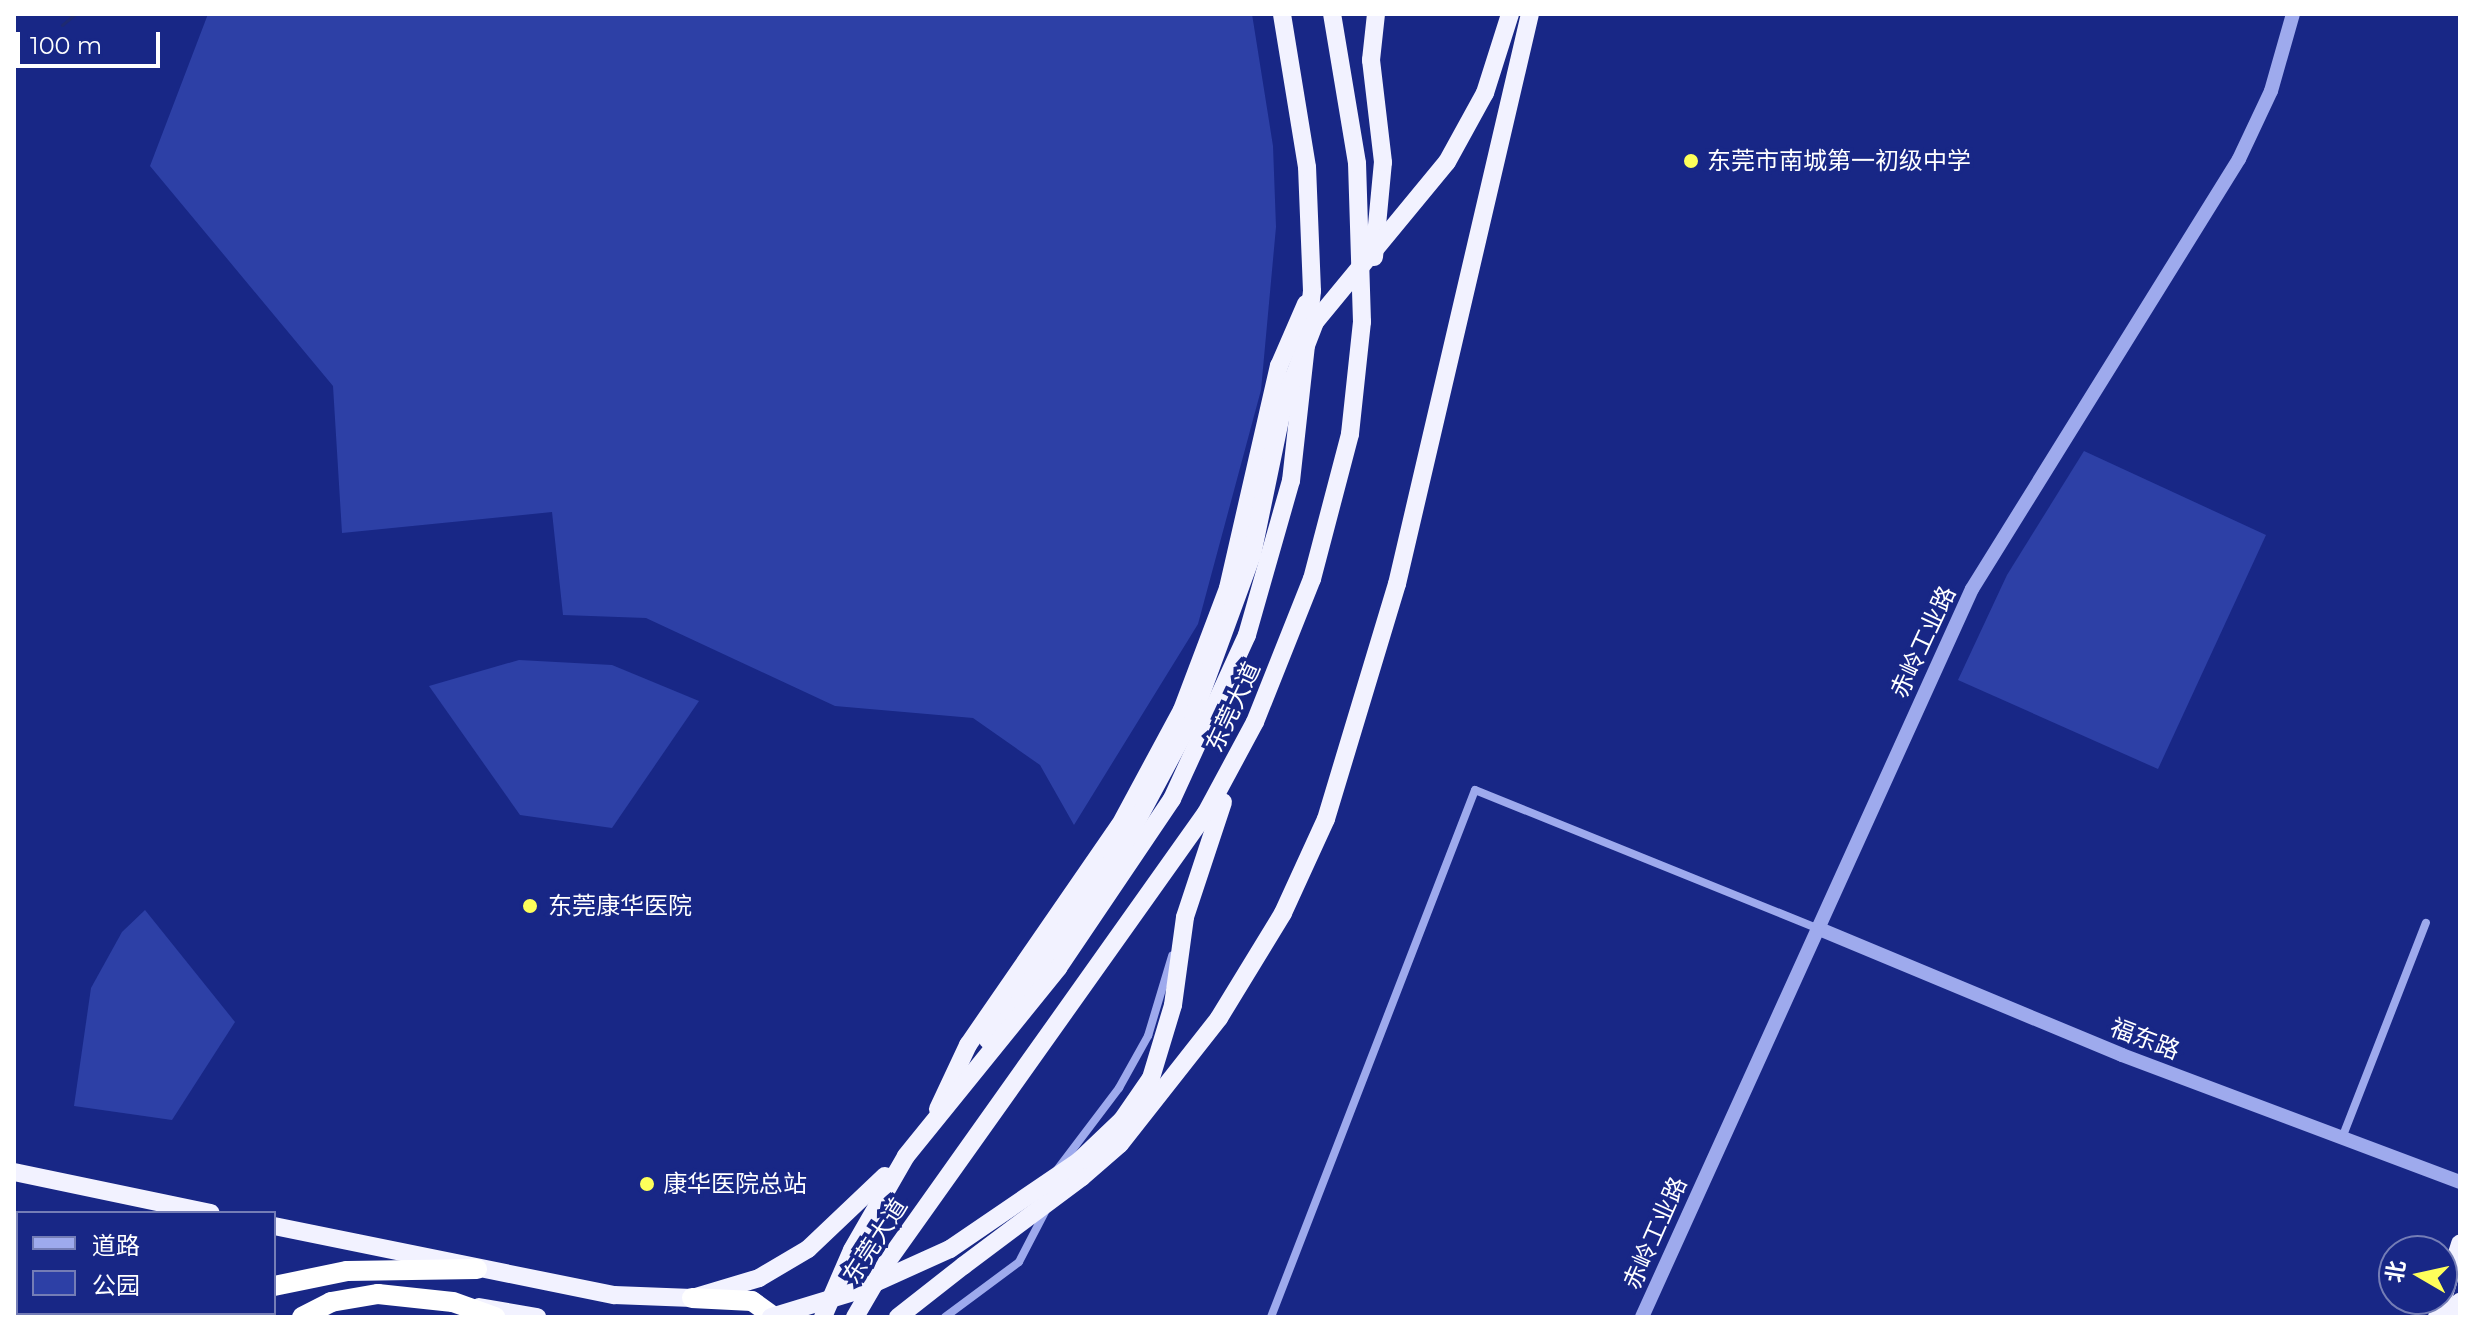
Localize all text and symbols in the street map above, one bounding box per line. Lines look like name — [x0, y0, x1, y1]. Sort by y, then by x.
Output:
scale bar — [20, 16, 164, 66]
text: 100 m — [30, 31, 102, 60]
place label: 东莞市南城第一初级中学 — [1707, 147, 1971, 175]
marker: 东莞市南城第一初级中学 — [1682, 152, 1700, 170]
street label: 赤岭工业路 — [1885, 582, 1961, 702]
street label: 东莞大道 — [1200, 657, 1266, 757]
place label: 东莞康华医院 — [548, 892, 692, 920]
marker: 东莞康华医院 — [519, 895, 541, 917]
street label: 福东路 — [2106, 1013, 2184, 1065]
place label: 康华医院总站 — [663, 1170, 807, 1198]
street label: 赤岭工业路 — [1617, 1172, 1693, 1294]
marker: 康华医院总站 — [638, 1175, 656, 1193]
street label: 东莞大道 — [837, 1193, 913, 1289]
legend — [16, 1211, 276, 1315]
text: 道路 — [92, 1231, 140, 1260]
north arrow — [2378, 1235, 2458, 1315]
text: 北 — [2381, 1259, 2411, 1284]
text: 公园 — [92, 1271, 140, 1300]

